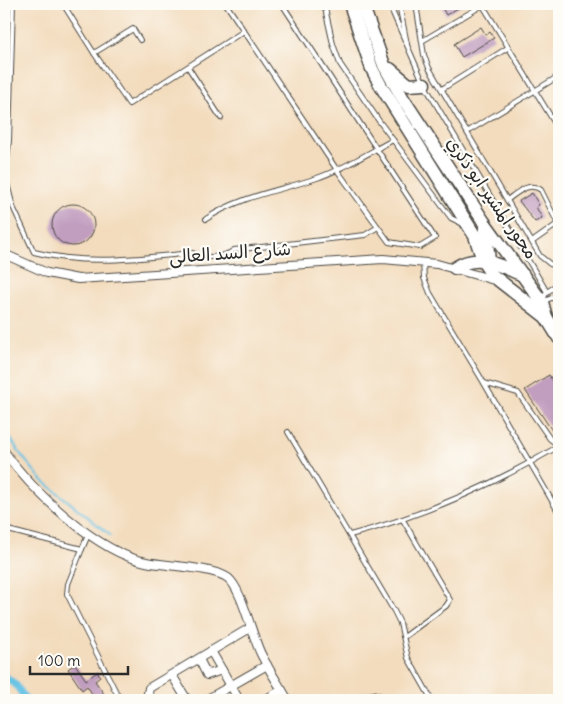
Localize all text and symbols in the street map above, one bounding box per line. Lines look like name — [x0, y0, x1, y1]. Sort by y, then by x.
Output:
street label: محور المشير ابو ذكري — [440, 132, 543, 265]
street label: شارع السد العالى — [168, 237, 292, 269]
scale bar — [30, 644, 128, 676]
text: 100 m — [38, 651, 80, 670]

